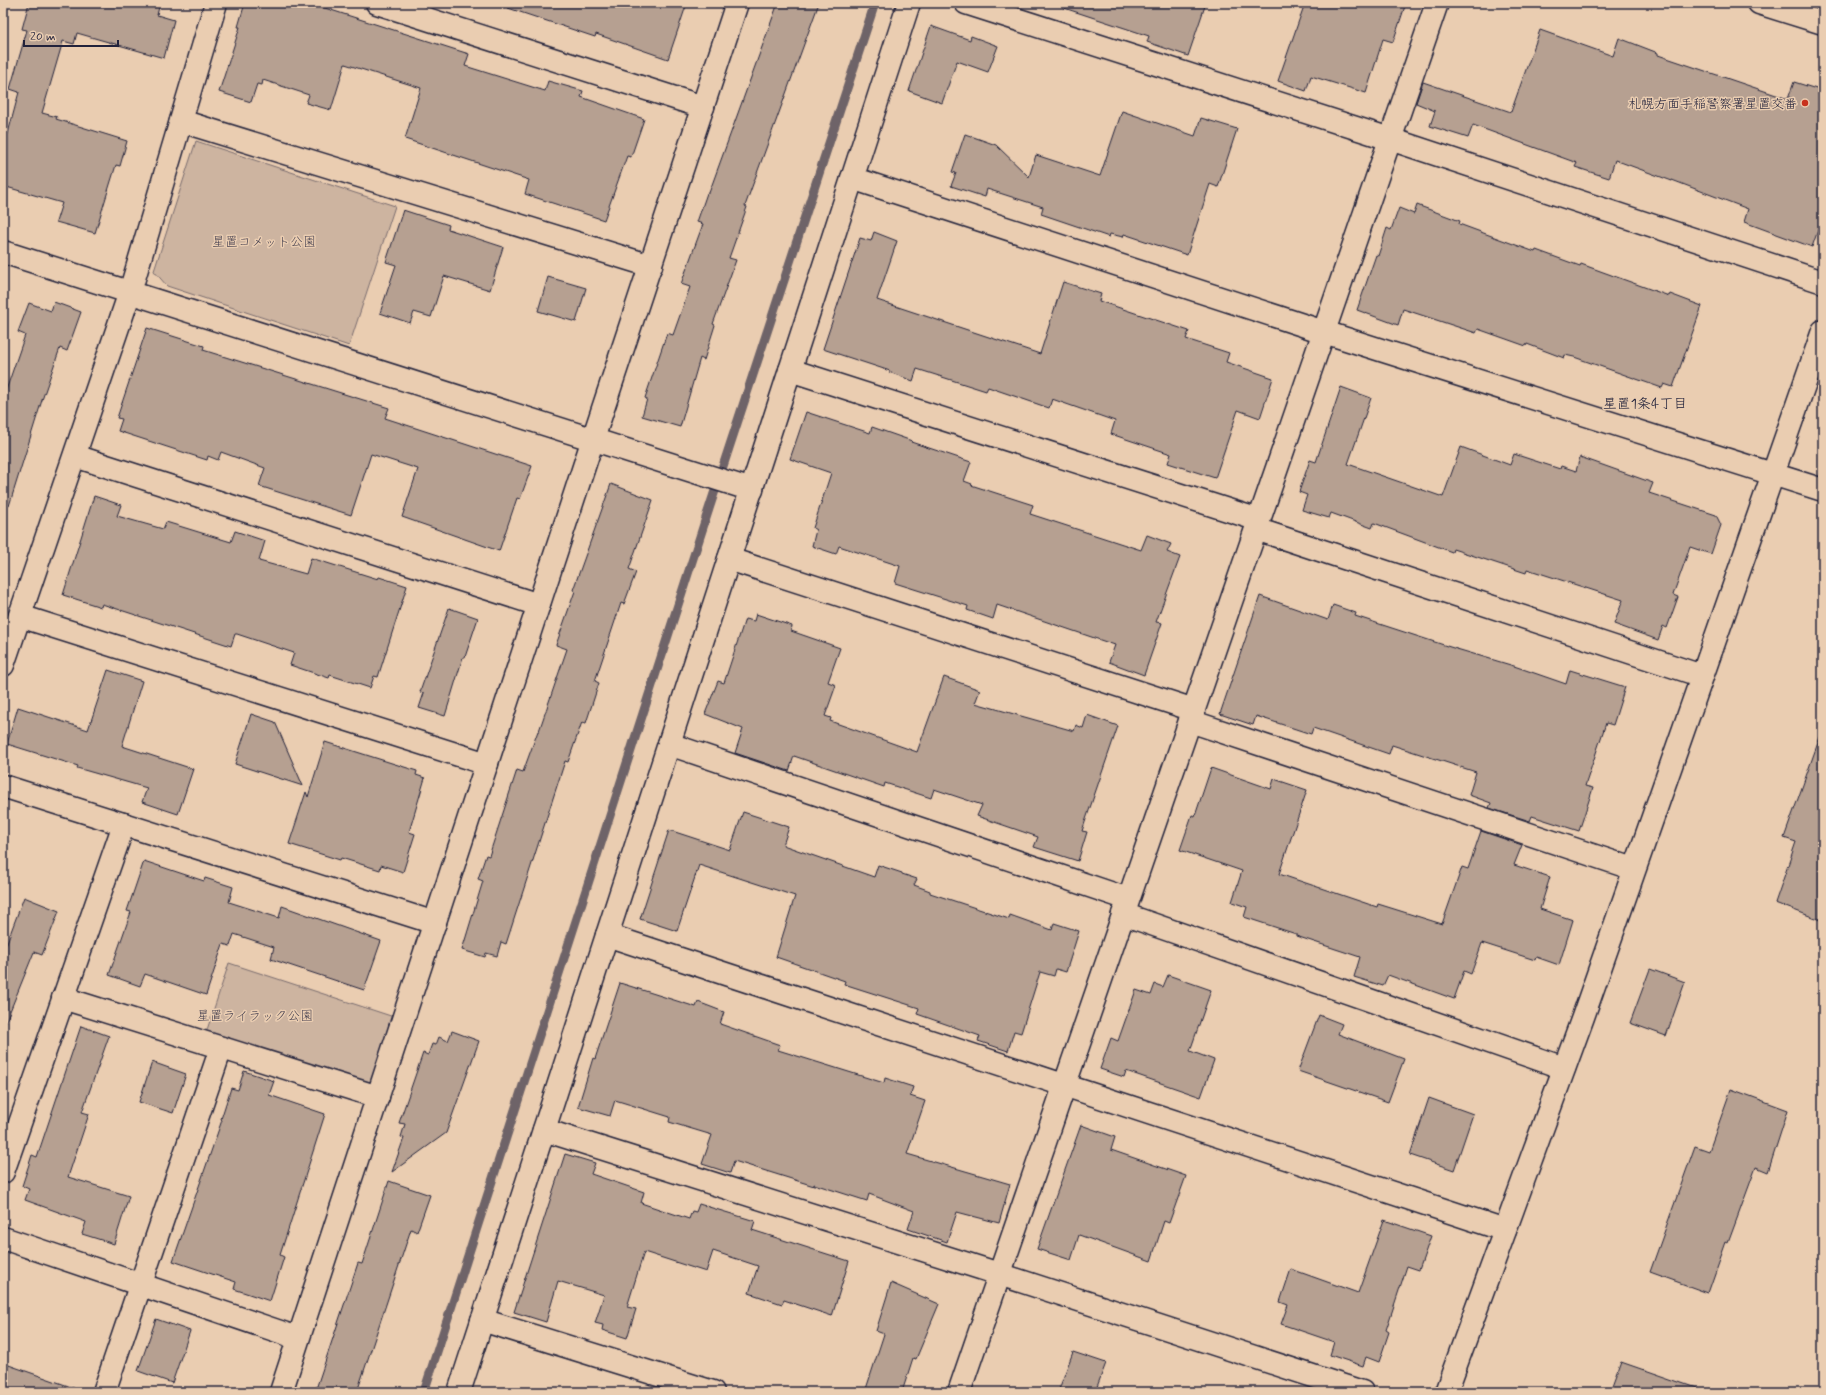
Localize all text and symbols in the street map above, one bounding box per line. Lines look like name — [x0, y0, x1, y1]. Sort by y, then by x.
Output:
scale bar — [24, 22, 118, 48]
text: 20 m — [30, 29, 56, 45]
place label: 札幌方面手稲警察署星置交番 — [1628, 96, 1797, 113]
marker: 札幌方面手稲警察署星置交番 — [1800, 98, 1810, 108]
park label: 星置コメット公園 — [212, 234, 316, 251]
district label: 星置1条4丁目 — [1603, 395, 1687, 413]
park label: 星置ライラック公園 — [197, 1008, 313, 1025]

